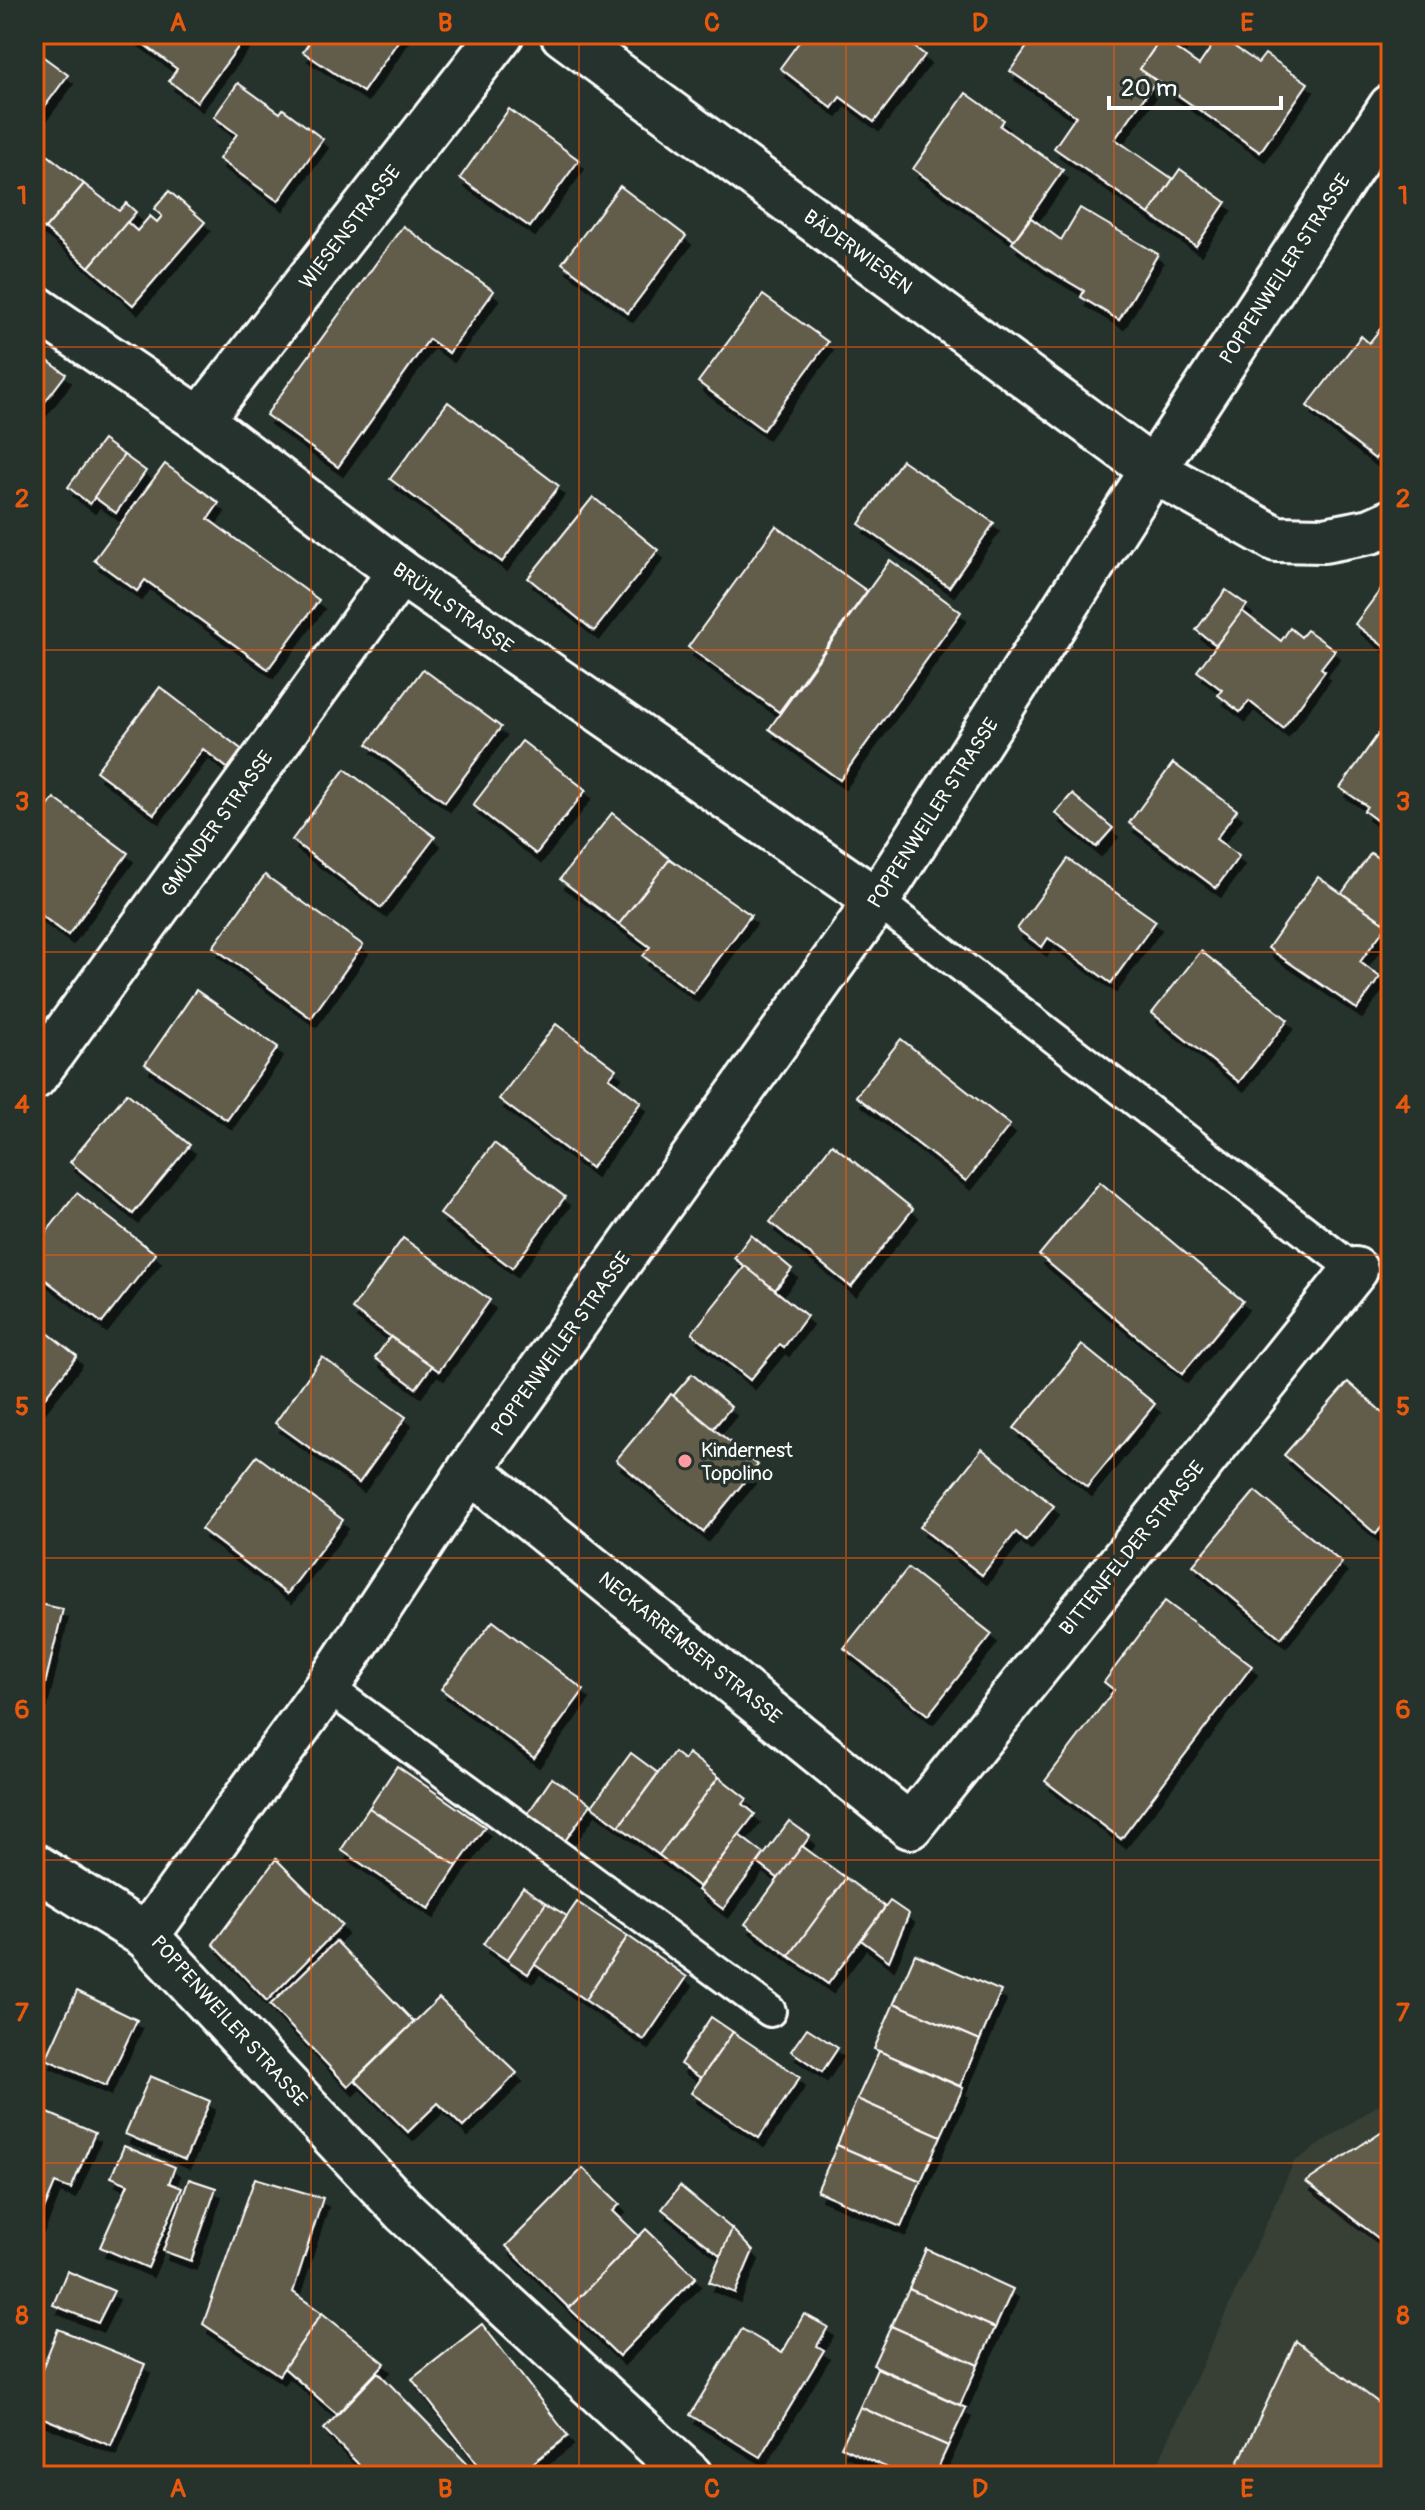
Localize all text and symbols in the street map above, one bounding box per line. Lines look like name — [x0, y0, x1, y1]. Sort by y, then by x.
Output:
text: A — [170, 7, 187, 39]
text: B — [438, 7, 452, 39]
text: C — [704, 7, 720, 39]
text: D — [972, 7, 988, 39]
text: E — [1240, 7, 1254, 39]
scale bar — [1109, 60, 1281, 110]
text: 20 m — [1121, 74, 1177, 103]
street label: WIESENSTRASSE — [294, 160, 406, 294]
street label: POPPENWEILER STRASSE — [1214, 169, 1356, 369]
text: 1 — [17, 180, 27, 212]
text: 1 — [1398, 180, 1408, 212]
street label: BÄDERWIESEN — [799, 204, 917, 300]
text: 2 — [15, 483, 29, 515]
text: 2 — [1396, 483, 1410, 515]
street label: BRÜHLSTRASSE — [388, 557, 518, 659]
street label: POPPENWEILER STRASSE — [862, 713, 1004, 913]
street label: GMÜNDER STRASSE — [156, 746, 278, 902]
text: 3 — [15, 786, 29, 818]
text: 3 — [1396, 786, 1410, 818]
text: 4 — [14, 1089, 30, 1121]
text: 4 — [1395, 1089, 1411, 1121]
street label: POPPENWEILER STRASSE — [486, 1247, 636, 1441]
text: 5 — [15, 1391, 29, 1423]
text: 5 — [1396, 1391, 1410, 1423]
place label: Kindernest Topolino — [701, 1438, 794, 1486]
marker: Kindernest Topolino — [676, 1452, 694, 1470]
street label: BITTENFELDER STRASSE — [1054, 1456, 1210, 1640]
street label: NECKARREMSER STRASSE — [593, 1566, 787, 1730]
text: 6 — [14, 1694, 30, 1726]
text: 6 — [1395, 1694, 1411, 1726]
street label: POPPENWEILER STRASSE — [145, 1930, 313, 2112]
text: 7 — [15, 1997, 29, 2029]
text: 7 — [1396, 1997, 1410, 2029]
text: 8 — [15, 2300, 29, 2332]
text: 8 — [1396, 2300, 1410, 2332]
text: A — [170, 2473, 187, 2505]
text: B — [438, 2473, 452, 2505]
text: C — [704, 2473, 720, 2505]
text: D — [972, 2473, 988, 2505]
text: E — [1240, 2473, 1254, 2505]

